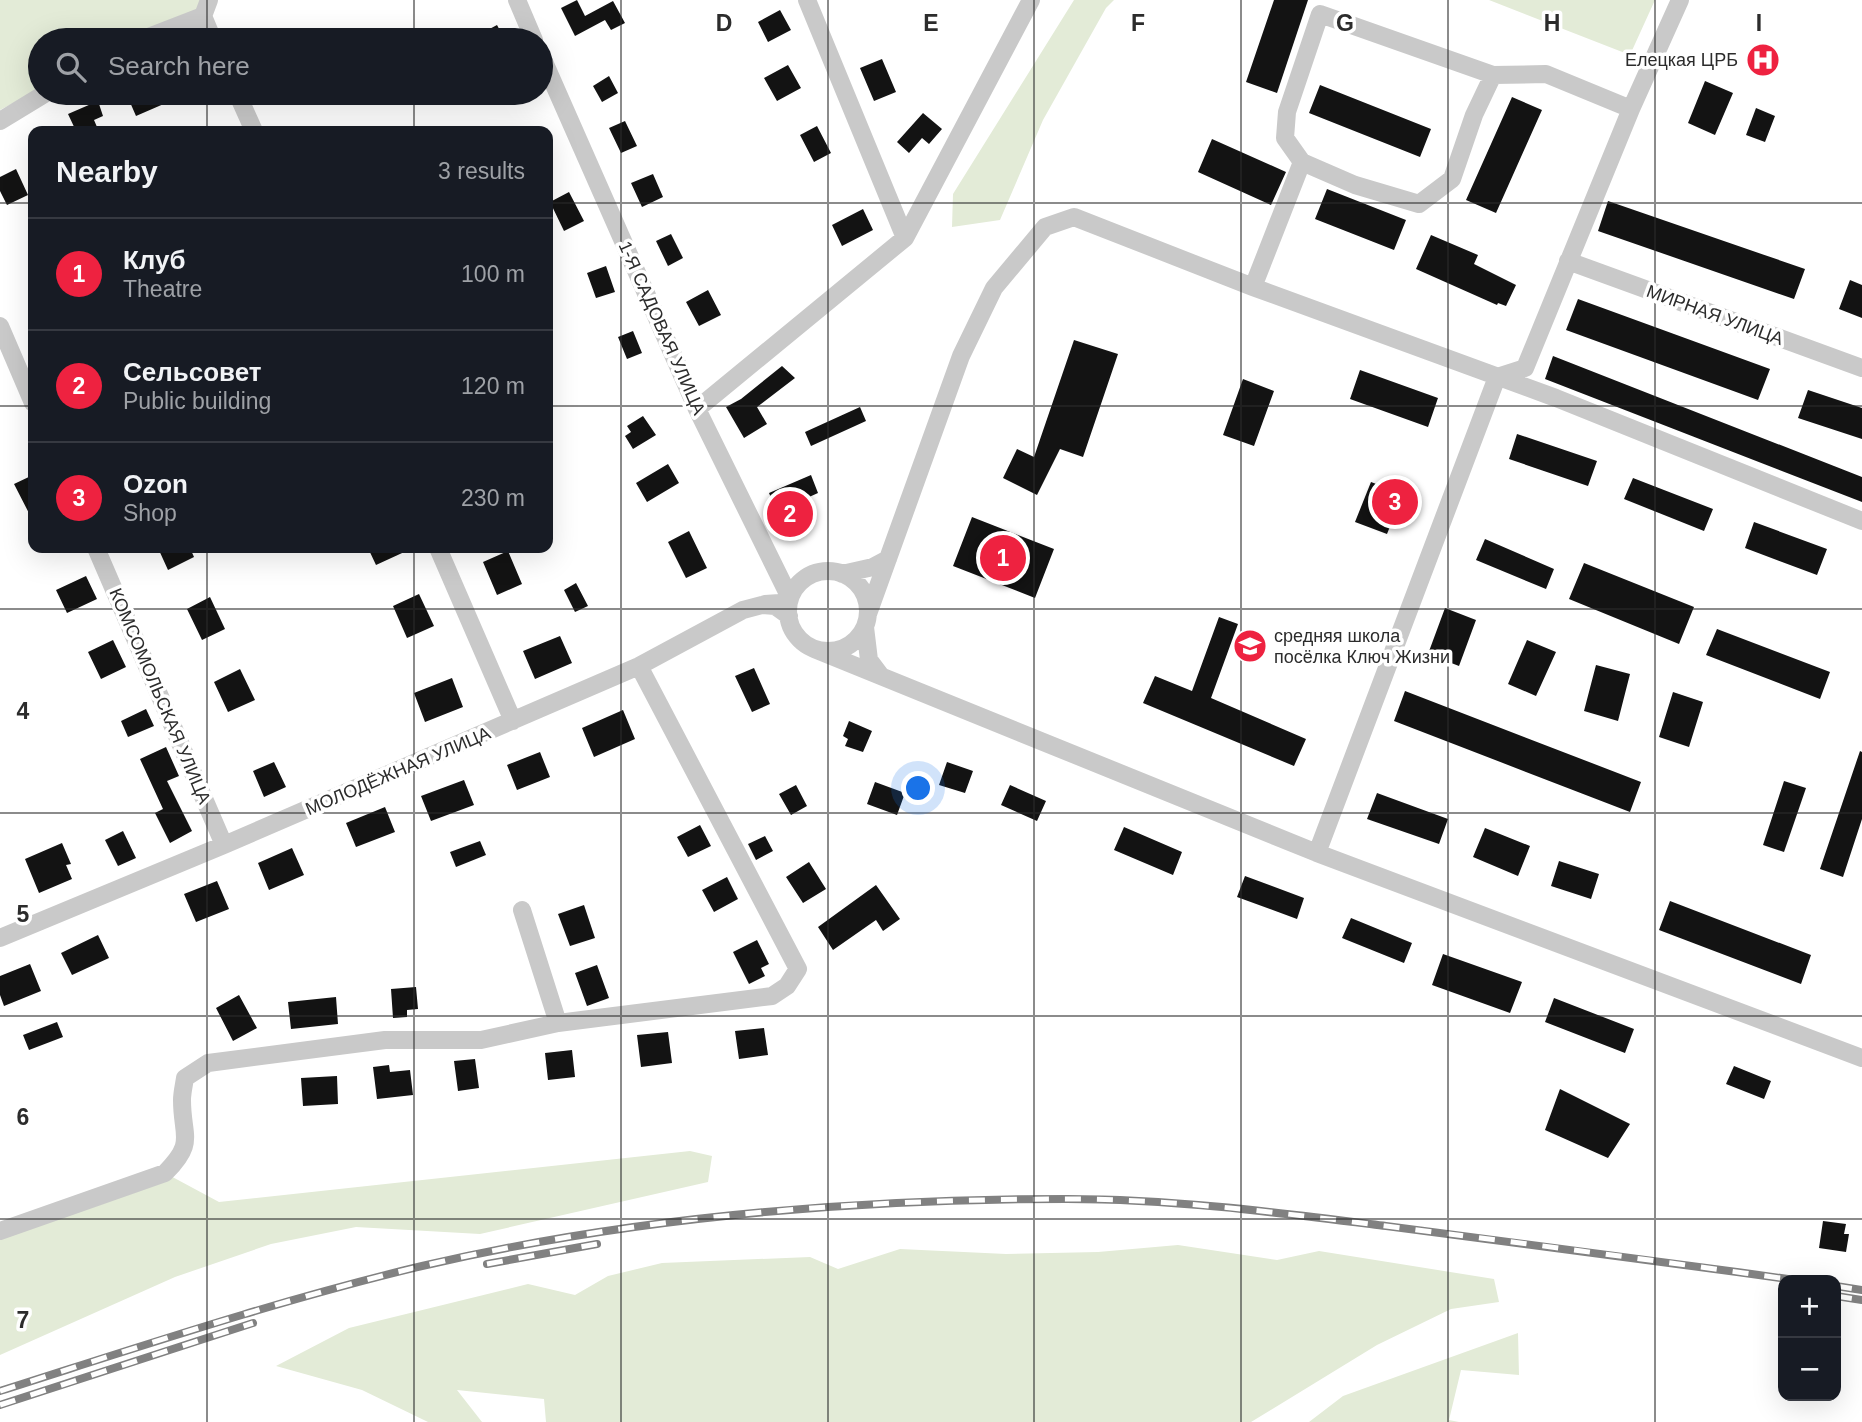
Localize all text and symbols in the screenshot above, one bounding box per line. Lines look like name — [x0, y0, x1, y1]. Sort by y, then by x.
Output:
text: D — [716, 10, 732, 36]
text: E — [923, 10, 939, 36]
text: F — [1131, 10, 1145, 36]
text: G — [1336, 10, 1354, 36]
text: H — [1544, 10, 1560, 36]
text: I — [1756, 10, 1762, 36]
search box — [28, 28, 553, 105]
hospital icon: Елецкая ЦРБ — [1744, 41, 1782, 79]
icon: search — [52, 48, 90, 86]
place label: Елецкая ЦРБ — [1625, 50, 1738, 70]
text: Search here — [108, 51, 250, 81]
text: Nearby — [56, 155, 158, 188]
text: 3 results — [438, 158, 525, 184]
street label: 1-Я САДОВАЯ УЛИЦА — [615, 238, 709, 418]
text: Клуб — [123, 245, 186, 275]
text: 1 — [73, 261, 85, 287]
text: 100 m — [461, 261, 525, 287]
text: Theatre — [123, 276, 202, 302]
street label: МИРНАЯ УЛИЦА — [1644, 281, 1786, 349]
text: Сельсовет — [123, 357, 262, 387]
text: 2 — [73, 373, 85, 399]
text: 120 m — [461, 373, 525, 399]
text: Public building — [123, 388, 271, 414]
text: Ozon — [123, 469, 188, 499]
pin: 3 — [1372, 476, 1418, 528]
text: 3 — [73, 485, 85, 511]
text: 230 m — [461, 485, 525, 511]
pin: 2 — [767, 488, 813, 540]
text: Shop — [123, 500, 177, 526]
pin: 1 — [980, 532, 1026, 584]
street label: КОМСОМОЛЬСКАЯ УЛИЦА — [105, 585, 215, 807]
place label: средняя школа посёлка Ключ Жизни — [1274, 626, 1450, 667]
school or university icon: средняя школа посёлка Ключ Жизни — [1231, 627, 1269, 665]
text: 4 — [17, 698, 30, 724]
street label: МОЛОДЁЖНАЯ УЛИЦА — [303, 723, 493, 819]
your location — [901, 771, 935, 805]
text: 5 — [17, 901, 30, 927]
text: 6 — [17, 1104, 29, 1130]
map controls — [1778, 1275, 1841, 1401]
button: + — [1778, 1275, 1841, 1338]
text: 7 — [17, 1307, 29, 1333]
button: − — [1778, 1338, 1841, 1401]

